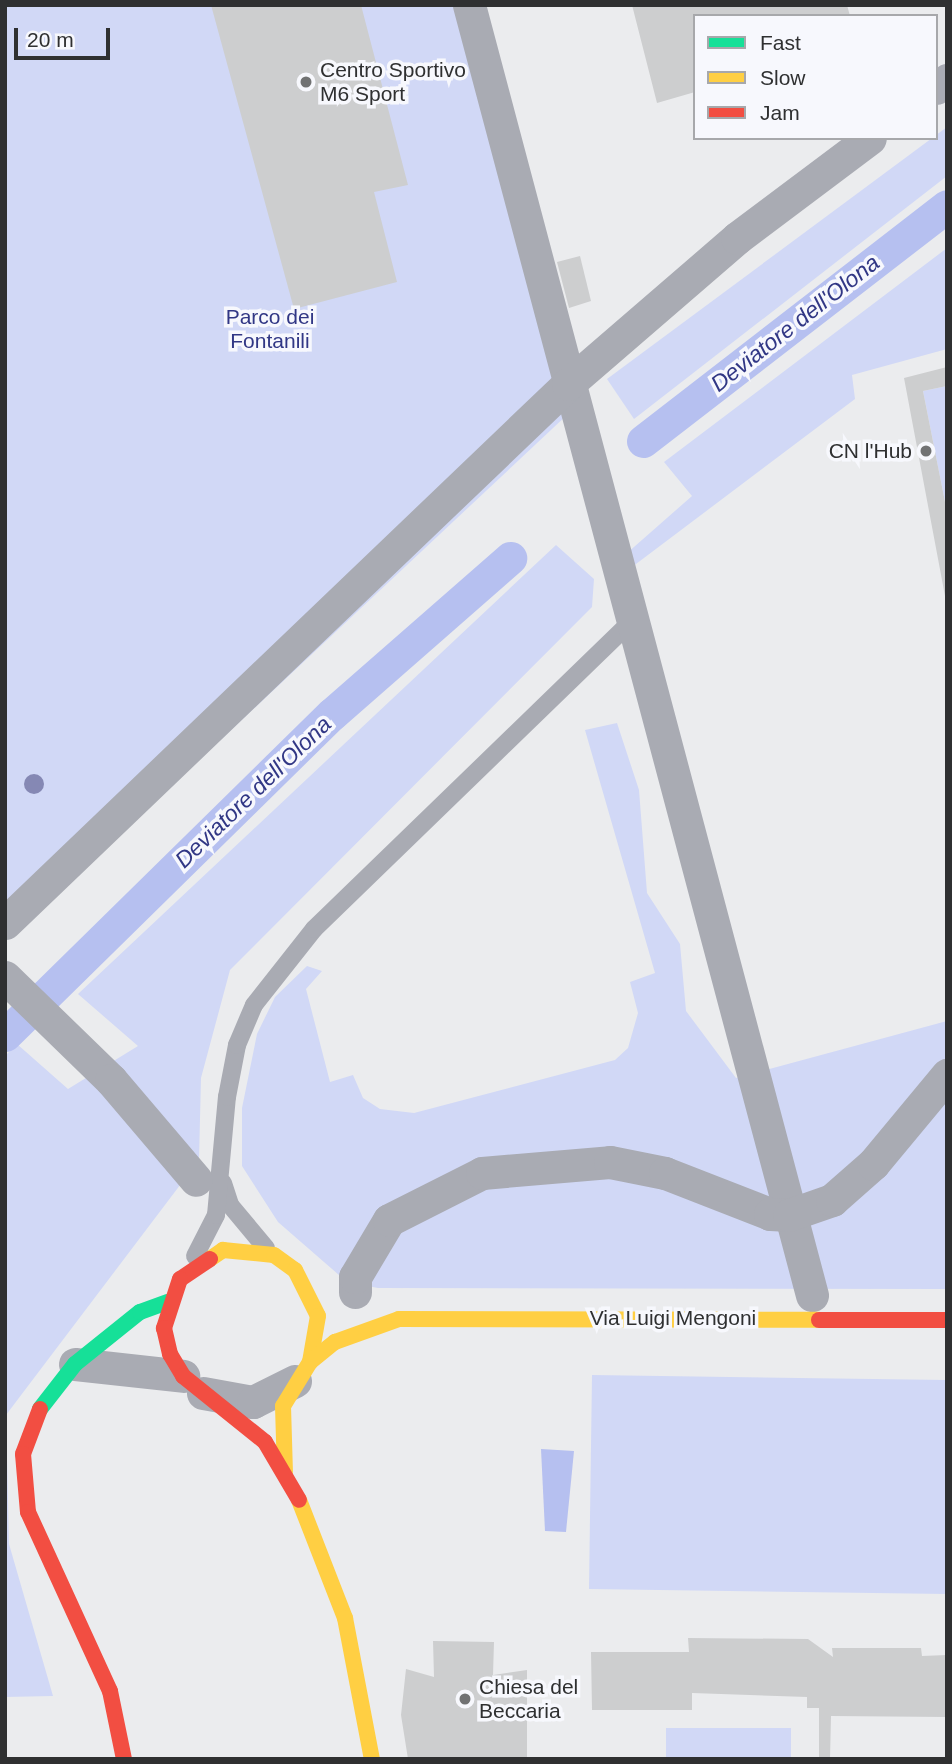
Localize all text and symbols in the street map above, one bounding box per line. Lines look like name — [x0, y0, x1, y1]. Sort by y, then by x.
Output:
scale bar — [18, 14, 114, 58]
legend — [693, 14, 938, 140]
text: 20 m — [27, 28, 74, 51]
text: Fast — [760, 31, 801, 54]
place label: Centro Sportivo M6 Sport — [320, 57, 466, 107]
text: Slow — [760, 66, 806, 89]
marker: Centro Sportivo M6 Sport — [298, 74, 314, 90]
text: Jam — [760, 101, 800, 124]
water label: Deviatore dell'Olona — [705, 249, 885, 397]
park label: Parco dei Fontanili — [226, 304, 314, 354]
place label: CN l'Hub — [829, 438, 912, 464]
marker: CN l'Hub — [918, 443, 934, 459]
water label: Deviatore dell'Olona — [169, 710, 337, 874]
street label: Via Luigi Mengoni — [590, 1305, 756, 1331]
place label: Chiesa del Beccaria — [479, 1674, 578, 1724]
marker: Chiesa del Beccaria — [457, 1691, 473, 1707]

